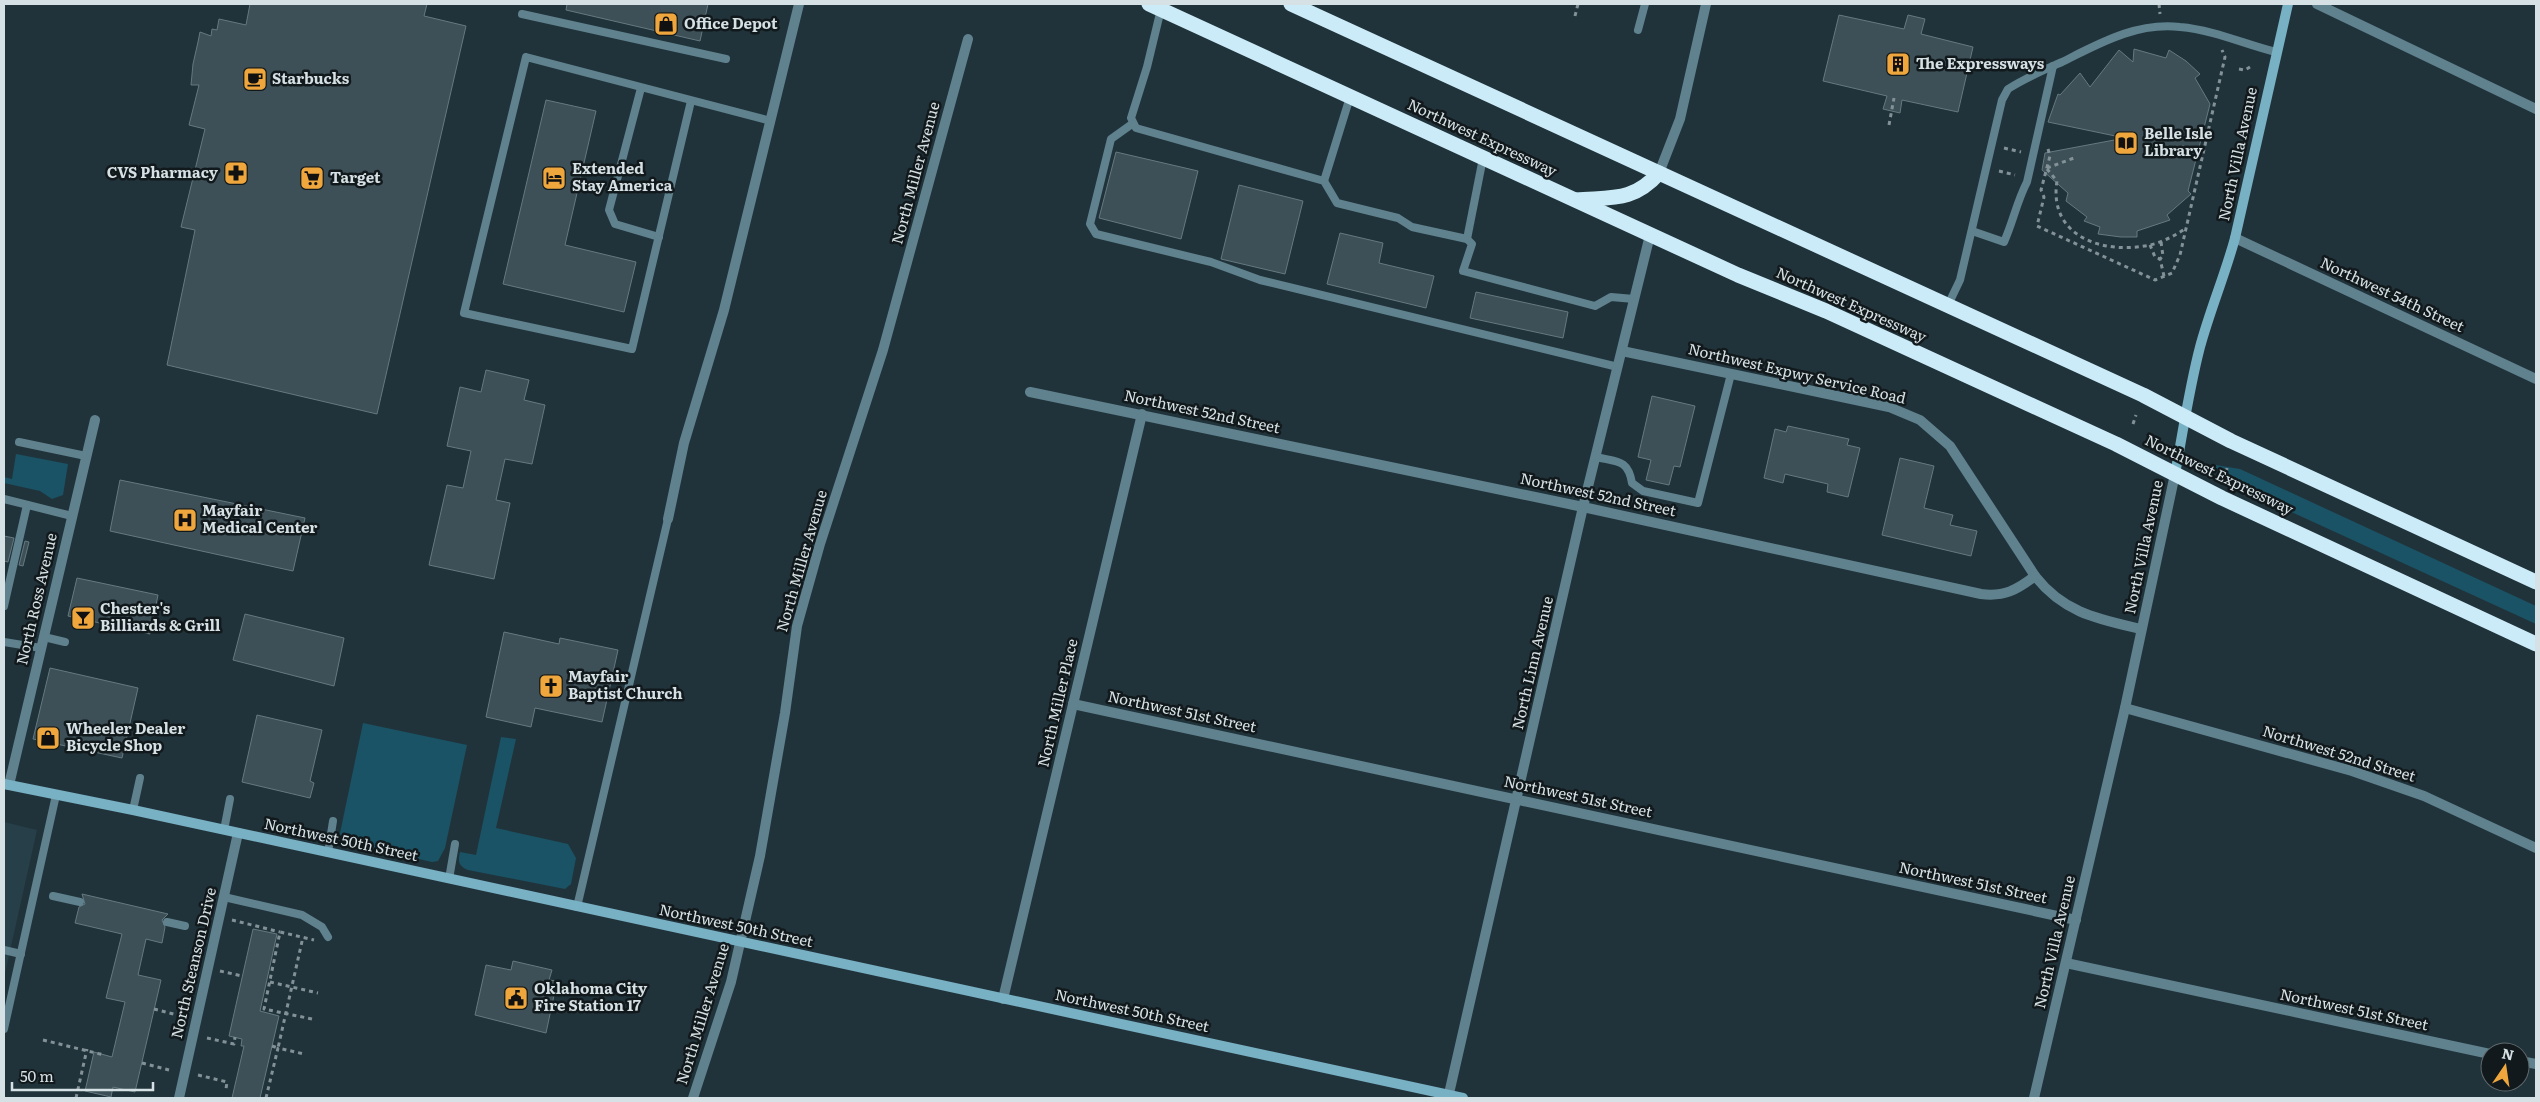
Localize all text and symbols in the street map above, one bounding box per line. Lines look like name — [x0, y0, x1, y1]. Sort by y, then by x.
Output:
shop icon: Office Depot — [653, 11, 679, 37]
place label: Office Depot — [684, 11, 778, 34]
building icon: The Expressways — [1885, 51, 1911, 77]
place label: The Expressways — [1916, 51, 2045, 74]
cafe icon: Starbucks — [242, 66, 268, 92]
place label: Starbucks — [272, 66, 350, 89]
street label: North Villa Avenue — [2211, 84, 2262, 223]
street label: Northwest Expressway — [1404, 92, 1562, 182]
street label: North Miller Avenue — [884, 99, 945, 246]
place label: Belle Isle Library — [2144, 121, 2213, 161]
library icon: Belle Isle Library — [2113, 130, 2139, 156]
place label: Extended Stay America — [572, 156, 673, 196]
place label: CVS Pharmacy — [107, 160, 219, 183]
pharmacy icon: CVS Pharmacy — [223, 160, 249, 186]
supermarket icon: Target — [299, 165, 325, 191]
place label: Target — [330, 165, 381, 188]
hotel icon: Extended Stay America — [541, 165, 567, 191]
street label: Northwest 54th Street — [2317, 250, 2468, 337]
street label: Northwest Expressway — [1773, 260, 1931, 347]
street label: Northwest Expwy Service Road — [1686, 336, 1908, 409]
street label: Northwest 52nd Street — [1122, 383, 1282, 438]
street label: Northwest Expressway — [2141, 428, 2298, 520]
street label: Northwest 52nd Street — [1518, 466, 1678, 521]
street label: North Villa Avenue — [2117, 477, 2168, 616]
street label: North Miller Avenue — [769, 487, 832, 634]
place label: Mayfair Medical Center — [202, 498, 317, 538]
hospital icon: Mayfair Medical Center — [172, 507, 198, 533]
street label: North Ross Avenue — [9, 530, 62, 667]
street label: North Linn Avenue — [1505, 593, 1558, 732]
place label: Chester's Billiards & Grill — [100, 596, 221, 636]
bar icon: Chester's Billiards & Grill — [70, 605, 96, 631]
street label: North Miller Place — [1031, 636, 1083, 769]
place label: Mayfair Baptist Church — [568, 664, 683, 704]
church icon: Mayfair Baptist Church — [538, 673, 564, 699]
street label: Northwest 51st Street — [1106, 684, 1259, 737]
place label: Wheeler Dealer Bicycle Shop — [66, 716, 185, 756]
street label: Northwest 52nd Street — [2260, 718, 2419, 787]
shop icon: Wheeler Dealer Bicycle Shop — [35, 725, 61, 751]
street label: Northwest 51st Street — [1502, 769, 1655, 822]
street label: Northwest 50th Street — [262, 811, 421, 866]
street label: Northwest 51st Street — [1897, 855, 2050, 908]
street label: North Villa Avenue — [2027, 873, 2080, 1011]
street label: North Steanson Drive — [164, 885, 221, 1041]
street label: Northwest 50th Street — [657, 897, 816, 952]
street label: North Miller Avenue — [669, 940, 734, 1087]
place label: Oklahoma City Fire Station 17 — [534, 976, 648, 1016]
street label: Northwest 50th Street — [1053, 982, 1212, 1037]
street label: Northwest 51st Street — [2278, 982, 2431, 1035]
public building icon: Oklahoma City Fire Station 17 — [503, 985, 529, 1011]
north arrow — [2480, 1042, 2530, 1092]
text: N — [2500, 1042, 2516, 1064]
scale bar — [12, 1060, 154, 1092]
text: 50 m — [20, 1064, 54, 1087]

